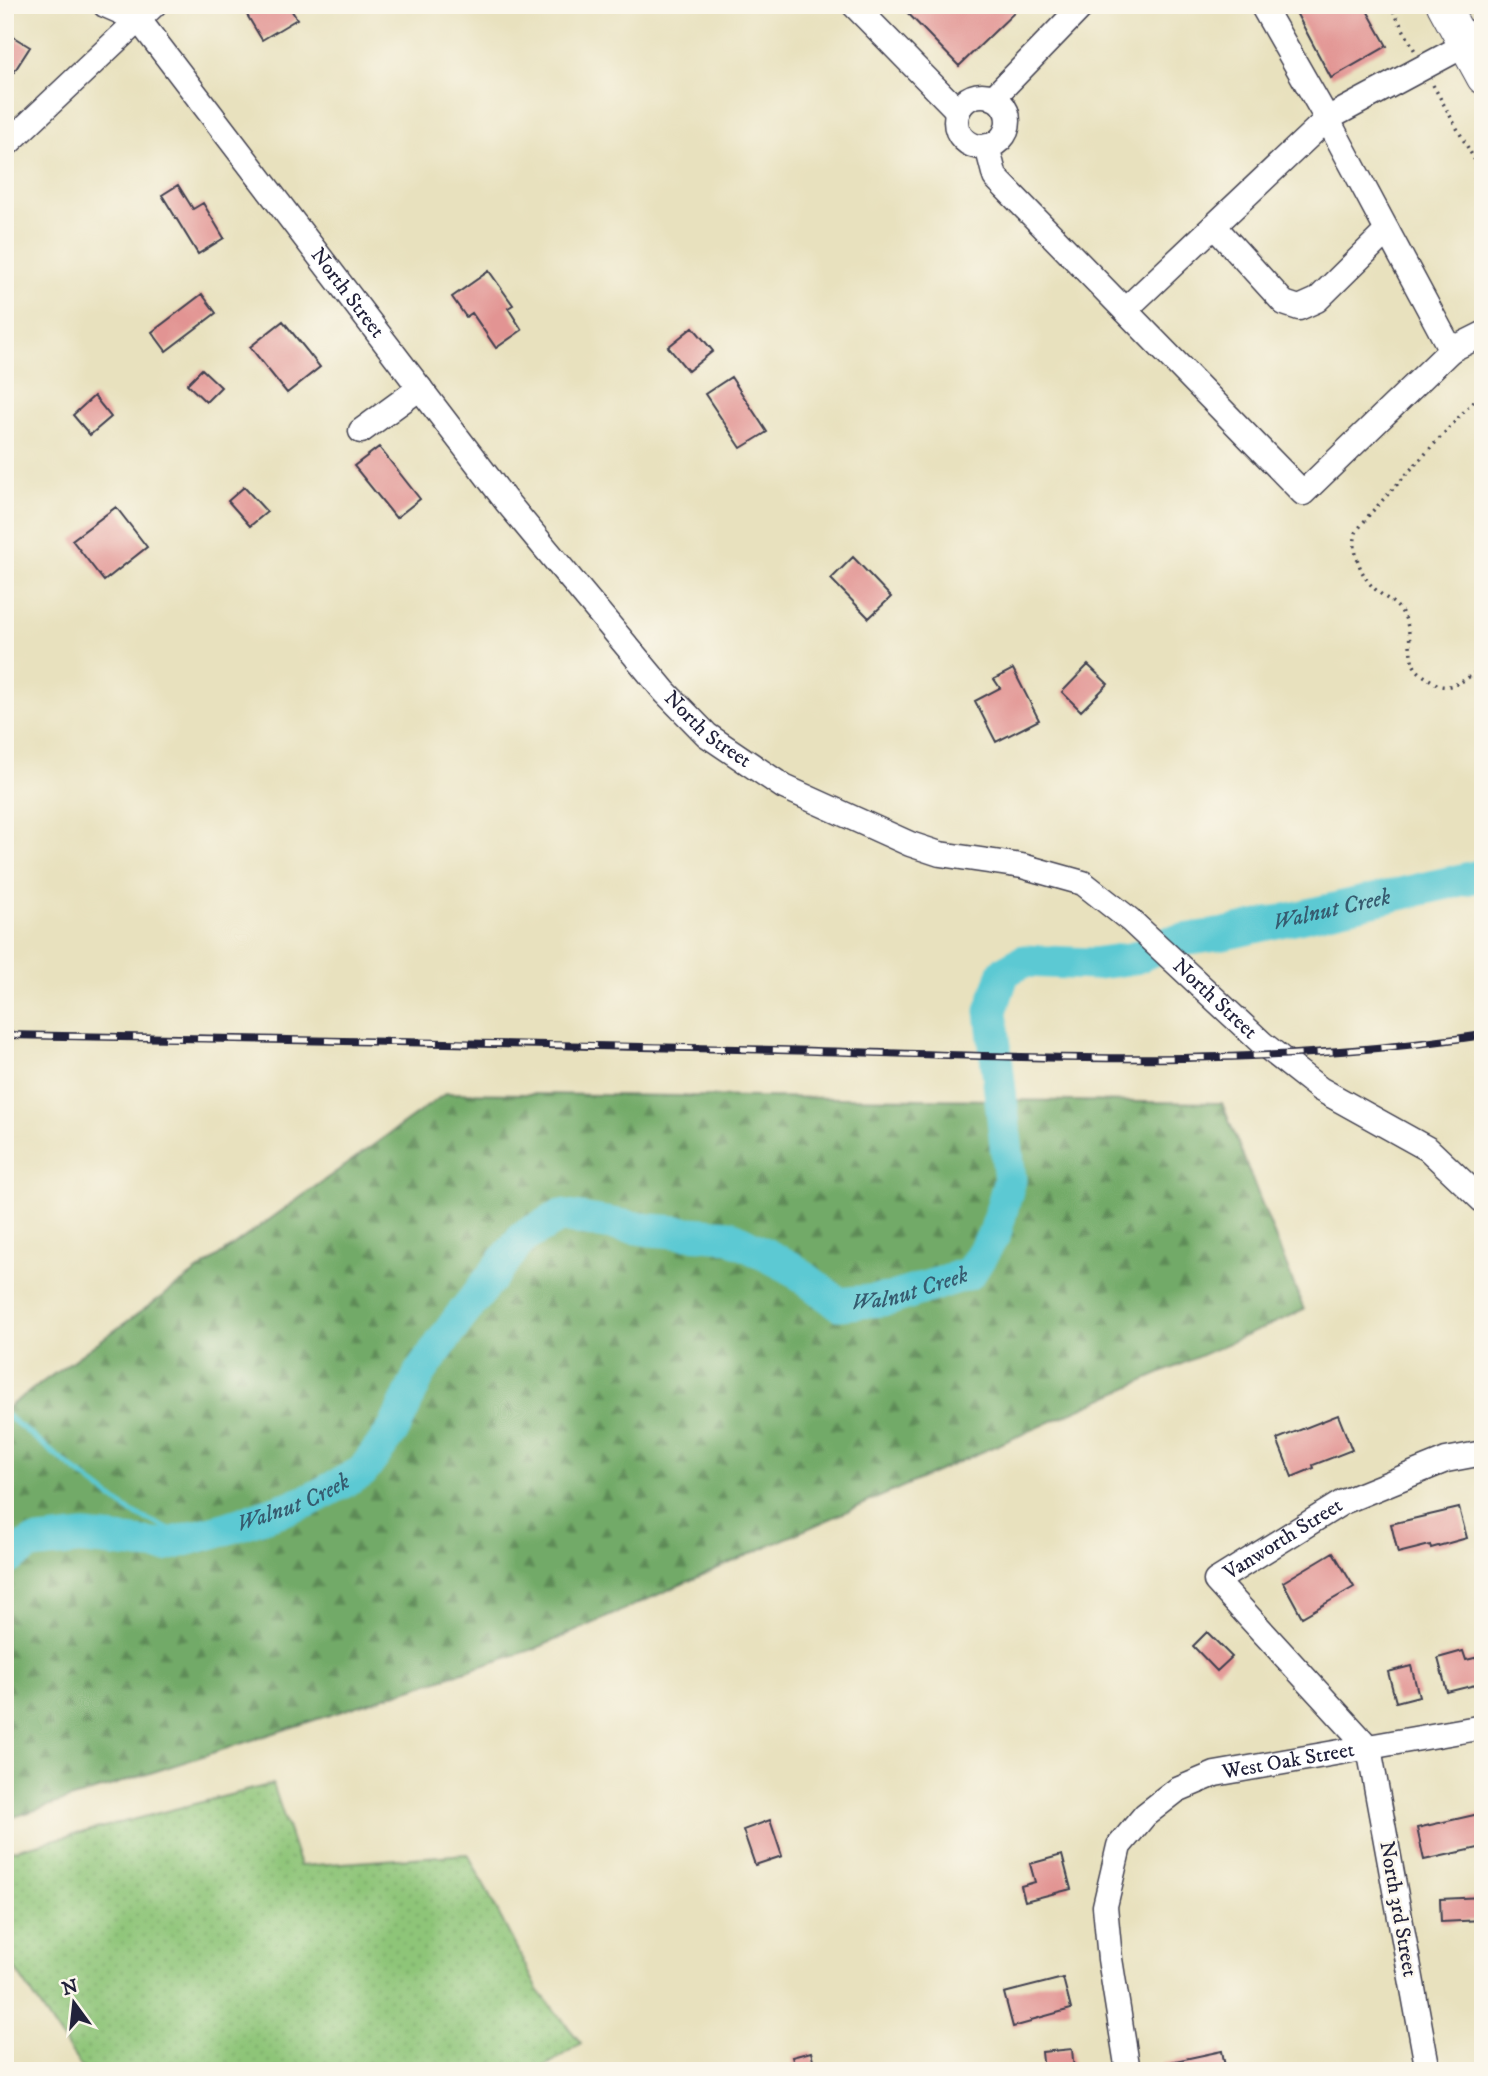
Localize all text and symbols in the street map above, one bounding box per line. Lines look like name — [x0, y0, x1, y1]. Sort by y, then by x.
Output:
street label: North Street — [305, 243, 390, 344]
street label: North Street — [658, 685, 756, 774]
water label: Walnut Creek — [1270, 882, 1394, 937]
street label: North Street — [1167, 953, 1263, 1045]
water label: Walnut Creek — [850, 1260, 972, 1317]
water label: Walnut Creek — [233, 1467, 355, 1539]
street label: Vanworth Street — [1218, 1492, 1348, 1586]
street label: West Oak Street — [1219, 1737, 1357, 1786]
street label: North 3rd Street — [1373, 1839, 1423, 1979]
north arrow — [38, 1968, 108, 2038]
text: N — [59, 1975, 81, 2001]

